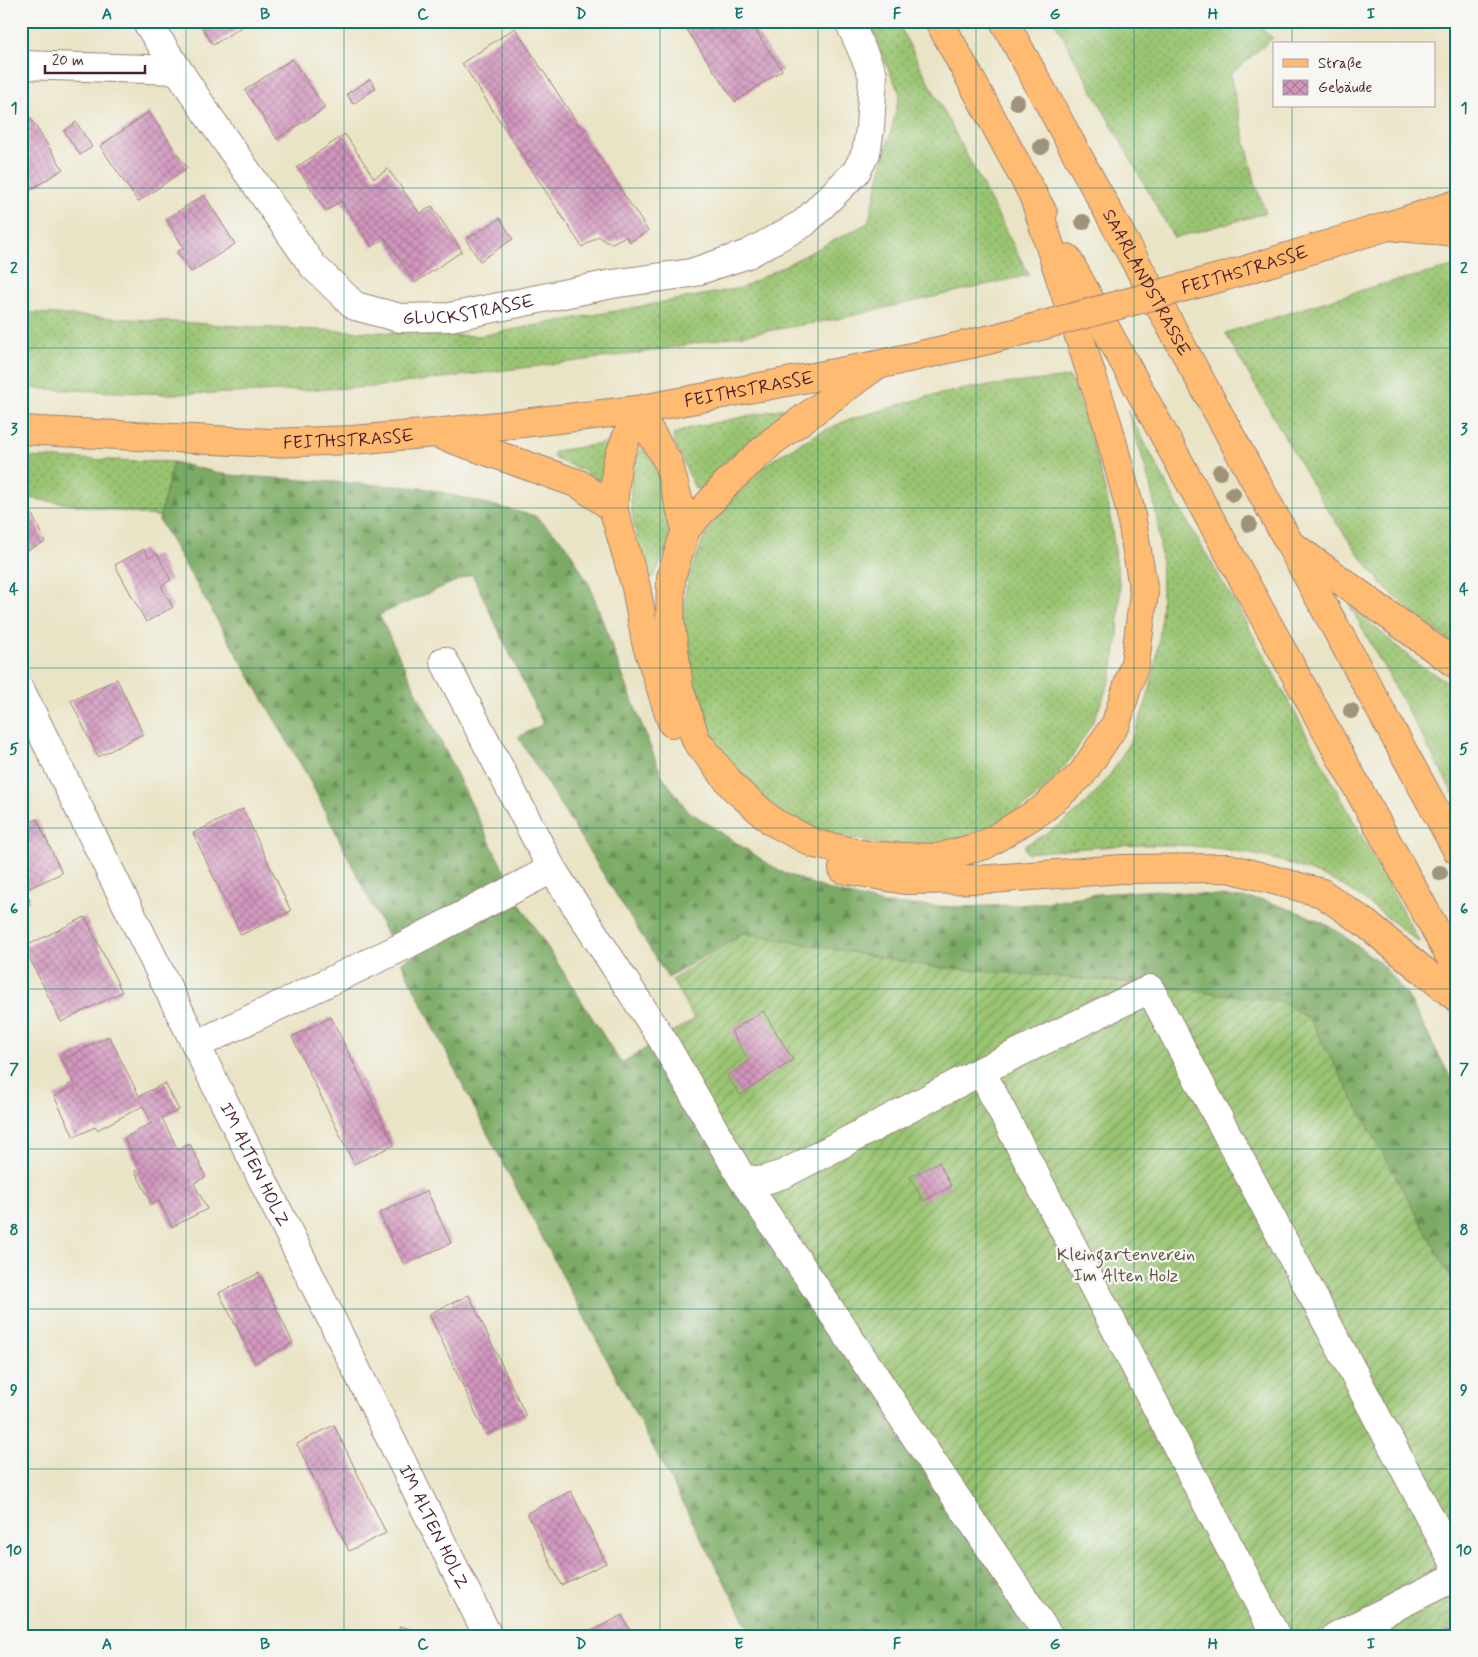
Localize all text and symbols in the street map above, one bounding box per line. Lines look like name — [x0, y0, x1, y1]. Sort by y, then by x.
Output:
text: A — [102, 4, 112, 25]
text: B — [260, 4, 270, 25]
text: C — [417, 4, 429, 25]
text: D — [575, 4, 587, 25]
text: E — [734, 4, 744, 25]
text: F — [893, 4, 902, 25]
text: G — [1050, 4, 1061, 25]
text: H — [1208, 4, 1219, 25]
text: I — [1367, 4, 1376, 25]
scale bar — [45, 42, 145, 74]
legend — [1273, 42, 1436, 108]
text: 20 m — [52, 51, 84, 71]
text: Straße — [1318, 54, 1362, 74]
text: Gebäude — [1318, 78, 1372, 98]
text: 1 — [10, 98, 18, 119]
text: 1 — [1460, 98, 1468, 119]
street label: SAARLANDSTRASSE — [1096, 205, 1196, 361]
street label: FEITHSTRASSE — [1179, 240, 1312, 301]
text: 2 — [10, 258, 18, 279]
text: 2 — [1460, 258, 1468, 279]
street label: GLUCKSTRASSE — [402, 289, 536, 331]
street label: FEITHSTRASSE — [683, 366, 816, 414]
text: 3 — [10, 419, 18, 440]
text: 3 — [1460, 419, 1468, 440]
street label: FEITHSTRASSE — [283, 424, 415, 456]
text: 4 — [9, 579, 19, 600]
text: 4 — [1459, 579, 1469, 600]
text: 5 — [9, 739, 19, 760]
text: 5 — [1459, 739, 1469, 760]
text: 6 — [10, 899, 18, 920]
text: 6 — [1460, 899, 1468, 920]
text: 7 — [9, 1059, 19, 1080]
text: 7 — [1459, 1059, 1469, 1080]
street label: IM ALTEN HOLZ — [213, 1099, 295, 1231]
text: 8 — [9, 1220, 19, 1241]
text: 8 — [1459, 1220, 1469, 1241]
park label: Kleingartenverein Im Alten Holz — [1057, 1243, 1195, 1288]
text: 9 — [10, 1380, 18, 1401]
text: 9 — [1460, 1380, 1468, 1401]
street label: IM ALTEN HOLZ — [392, 1461, 474, 1593]
text: 10 — [6, 1540, 22, 1561]
text: 10 — [1456, 1540, 1472, 1561]
text: A — [102, 1634, 112, 1655]
text: B — [260, 1634, 270, 1655]
text: C — [417, 1634, 429, 1655]
text: D — [575, 1634, 587, 1655]
text: E — [734, 1634, 744, 1655]
text: F — [893, 1634, 902, 1655]
text: G — [1050, 1634, 1061, 1655]
text: H — [1208, 1634, 1219, 1655]
text: I — [1367, 1634, 1376, 1655]

